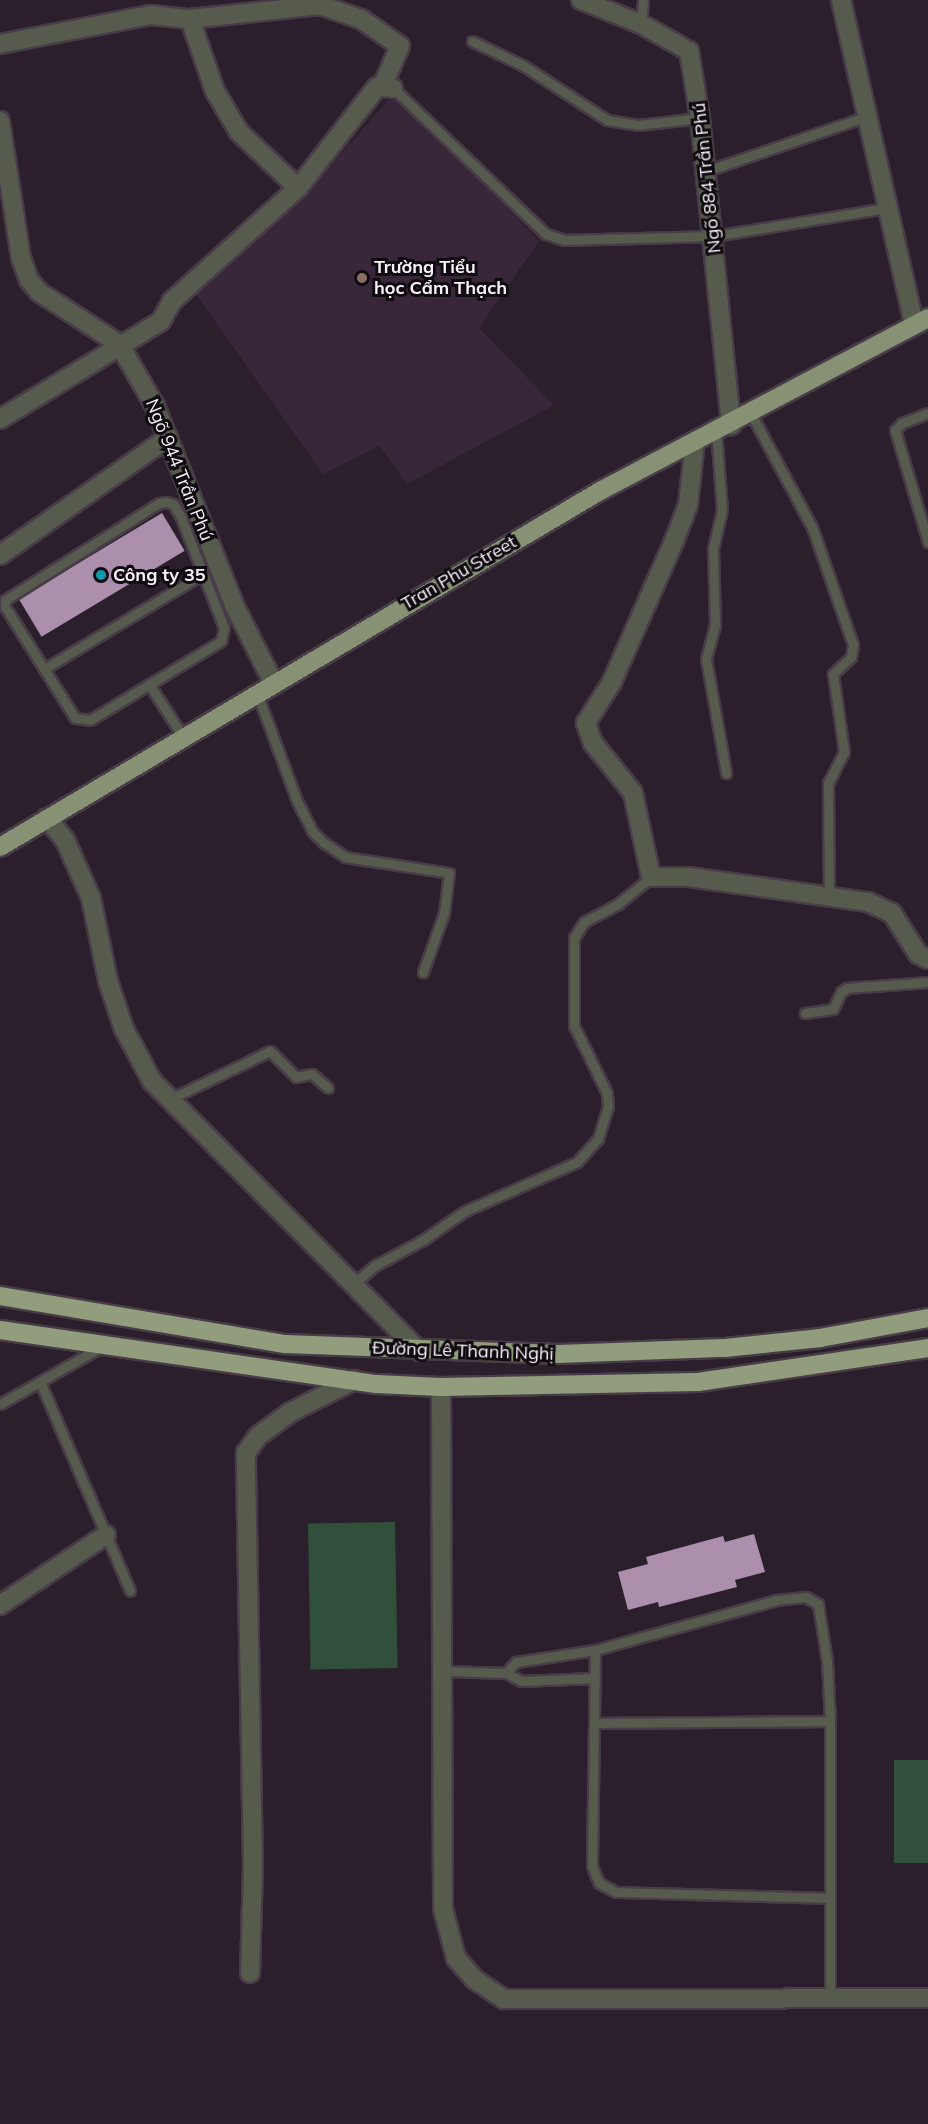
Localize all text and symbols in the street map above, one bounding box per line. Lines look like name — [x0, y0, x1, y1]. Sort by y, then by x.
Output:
street label: Ngõ 884 Trần Phú — [688, 102, 726, 254]
place label: Trường Tiểu học Cẩm Thạch — [374, 257, 507, 300]
marker: Trường Tiểu học Cẩm Thạch — [355, 271, 369, 285]
street label: Ngõ 944 Trần Phú — [141, 396, 217, 544]
street label: Tran Phu Street — [398, 531, 520, 615]
place label: Công ty 35 — [113, 564, 206, 586]
marker: Công ty 35 — [94, 568, 108, 582]
street label: Đường Lê Thanh Nghị — [372, 1337, 554, 1365]

